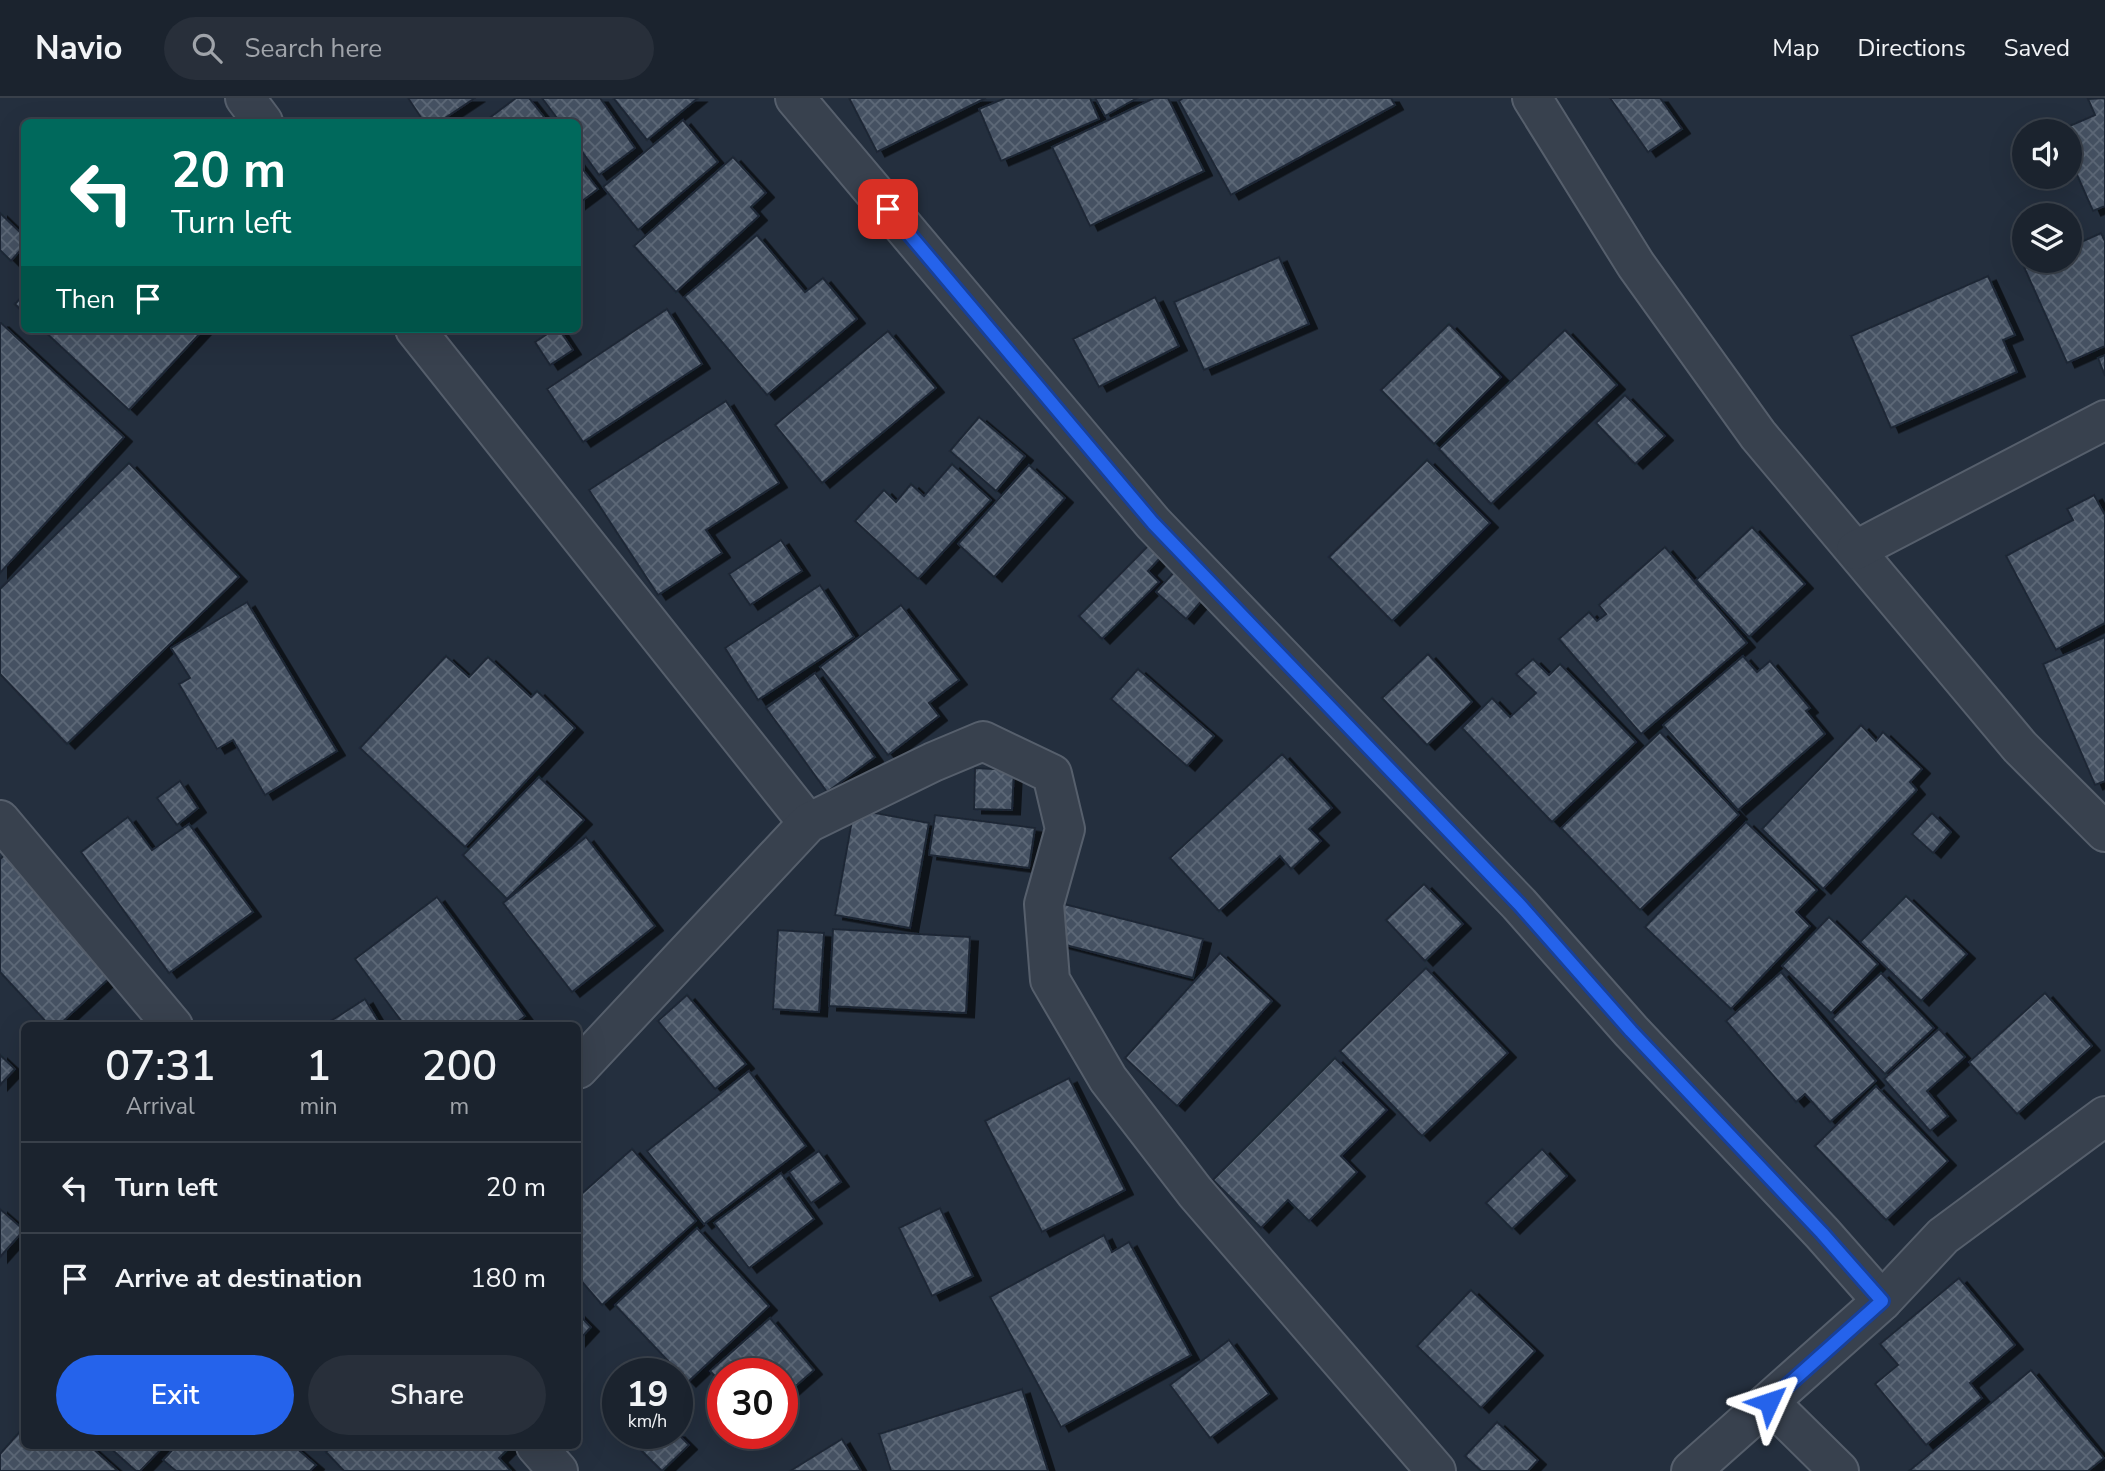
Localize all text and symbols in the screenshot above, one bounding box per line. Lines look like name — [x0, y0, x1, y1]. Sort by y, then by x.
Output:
search box — [164, 17, 654, 80]
text: Navio — [35, 26, 122, 71]
icon: search — [188, 29, 226, 67]
text: Search here — [244, 31, 382, 66]
text: Map — [1772, 32, 1819, 64]
text: Directions — [1857, 32, 1966, 64]
text: Saved — [2004, 32, 2070, 64]
map controls — [2012, 119, 2082, 273]
button: sound — [2012, 119, 2082, 189]
text: 20 m — [171, 137, 286, 204]
icon: left — [56, 147, 147, 238]
pin — [858, 179, 918, 239]
icon: arrive — [869, 190, 907, 228]
text: Turn left — [171, 201, 291, 244]
button: layers — [2012, 203, 2082, 273]
icon: arrive — [129, 280, 167, 318]
text: Then — [56, 282, 115, 317]
text: 07:31 — [105, 1038, 216, 1095]
text: 1 — [306, 1038, 331, 1095]
text: 200 — [421, 1038, 497, 1095]
text: Arrival — [126, 1091, 195, 1122]
text: min — [300, 1091, 338, 1122]
text: m — [449, 1091, 469, 1122]
icon: left — [56, 1169, 94, 1207]
text: Turn left — [115, 1170, 218, 1205]
text: 20 m — [486, 1170, 546, 1205]
icon: arrive — [56, 1260, 94, 1298]
text: Arrive at destination — [115, 1261, 362, 1296]
text: 180 m — [470, 1261, 546, 1296]
button: Exit — [56, 1355, 294, 1435]
button: Share — [308, 1355, 546, 1435]
speed limit sign: 30 — [707, 1358, 798, 1449]
position arrow — [1732, 1365, 1806, 1439]
text: 19 — [626, 1371, 669, 1418]
text: km/h — [628, 1409, 667, 1433]

